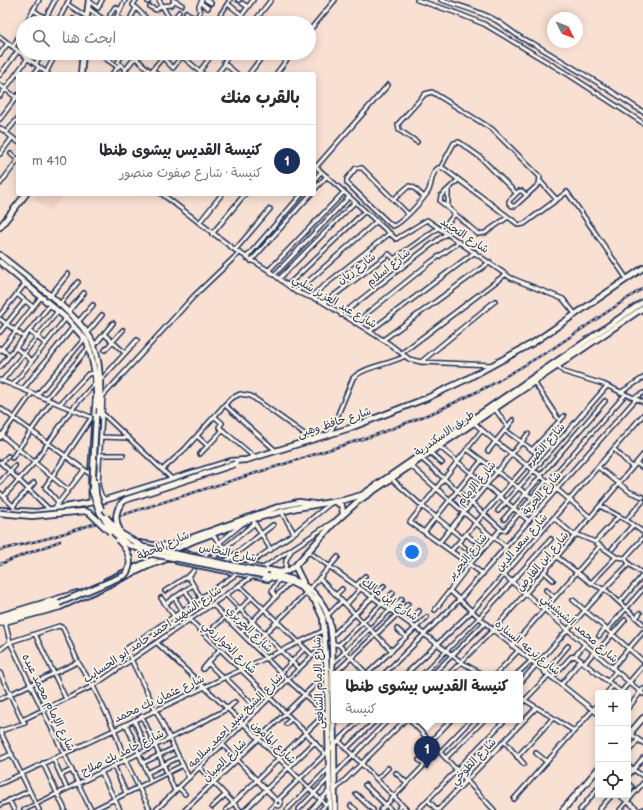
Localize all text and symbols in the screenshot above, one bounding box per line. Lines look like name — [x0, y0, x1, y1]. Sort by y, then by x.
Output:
north arrow — [547, 12, 583, 48]
search box — [16, 16, 316, 60]
icon: search — [30, 27, 52, 49]
text: ابحث هنا — [62, 29, 116, 48]
text: بالقرب منك — [221, 88, 300, 108]
text: كنيسة القديس بيشوى طنطا — [99, 141, 262, 160]
text: 410 m — [32, 153, 67, 169]
text: 1 — [284, 153, 290, 169]
text: كنيسة · شارع صفوت منصور — [119, 165, 262, 181]
street label: شارع التجنيد — [437, 215, 491, 258]
street label: شارع اسلام — [364, 246, 414, 291]
street label: شارع زيان — [334, 250, 379, 288]
street label: شارع عبد العزيز شلبي — [288, 272, 379, 334]
street label: شارع حافظ وهبى — [296, 404, 373, 442]
street label: طريق الاسكندرية — [412, 408, 477, 459]
street label: شارع النصر — [525, 420, 569, 468]
street label: شارع الإمام — [454, 459, 500, 509]
street label: شارع الحرية — [519, 469, 565, 519]
street label: شارع سعد الدين — [493, 511, 552, 575]
street label: شارع المحطة — [135, 528, 192, 565]
street label: شارع ابن الفارض — [514, 529, 573, 595]
street label: شارع التحرير — [444, 531, 491, 584]
street label: شارع النحاس — [198, 541, 258, 566]
your location — [402, 542, 422, 562]
street label: شارع ابن مالك — [358, 575, 420, 625]
street label: شارع الشهيد احمد حامد ابو الحسايب — [81, 583, 225, 687]
street label: شارع محمد الشيشيني — [536, 591, 621, 668]
street label: شارع الحريري — [222, 604, 275, 657]
street label: شارع ترعه السناره — [491, 617, 563, 679]
street label: شارع الخوارزمي — [197, 618, 259, 679]
street label: شارع الإمام الشافعى — [310, 637, 329, 729]
street label: شارع الإمام محمد عبده — [18, 652, 78, 754]
street label: شارع الشيخ سيد احمد سلامه — [185, 670, 287, 772]
popup — [331, 671, 523, 723]
street label: شارع عثمان بك محمد — [112, 672, 207, 727]
text: كنيسة القديس بيشوى طنطا — [346, 677, 508, 696]
map controls — [595, 690, 631, 798]
button: + — [595, 690, 631, 726]
text: كنيسة — [346, 701, 377, 717]
street label: شارع المأمون — [247, 718, 299, 768]
button: − — [595, 726, 631, 762]
street label: شارع حامد بك صلاح — [79, 727, 167, 780]
street label: شارع الطوخي — [448, 735, 502, 790]
street label: شارع الصبان — [200, 736, 250, 786]
pin: 1 — [414, 736, 440, 769]
button: locate — [595, 762, 631, 798]

